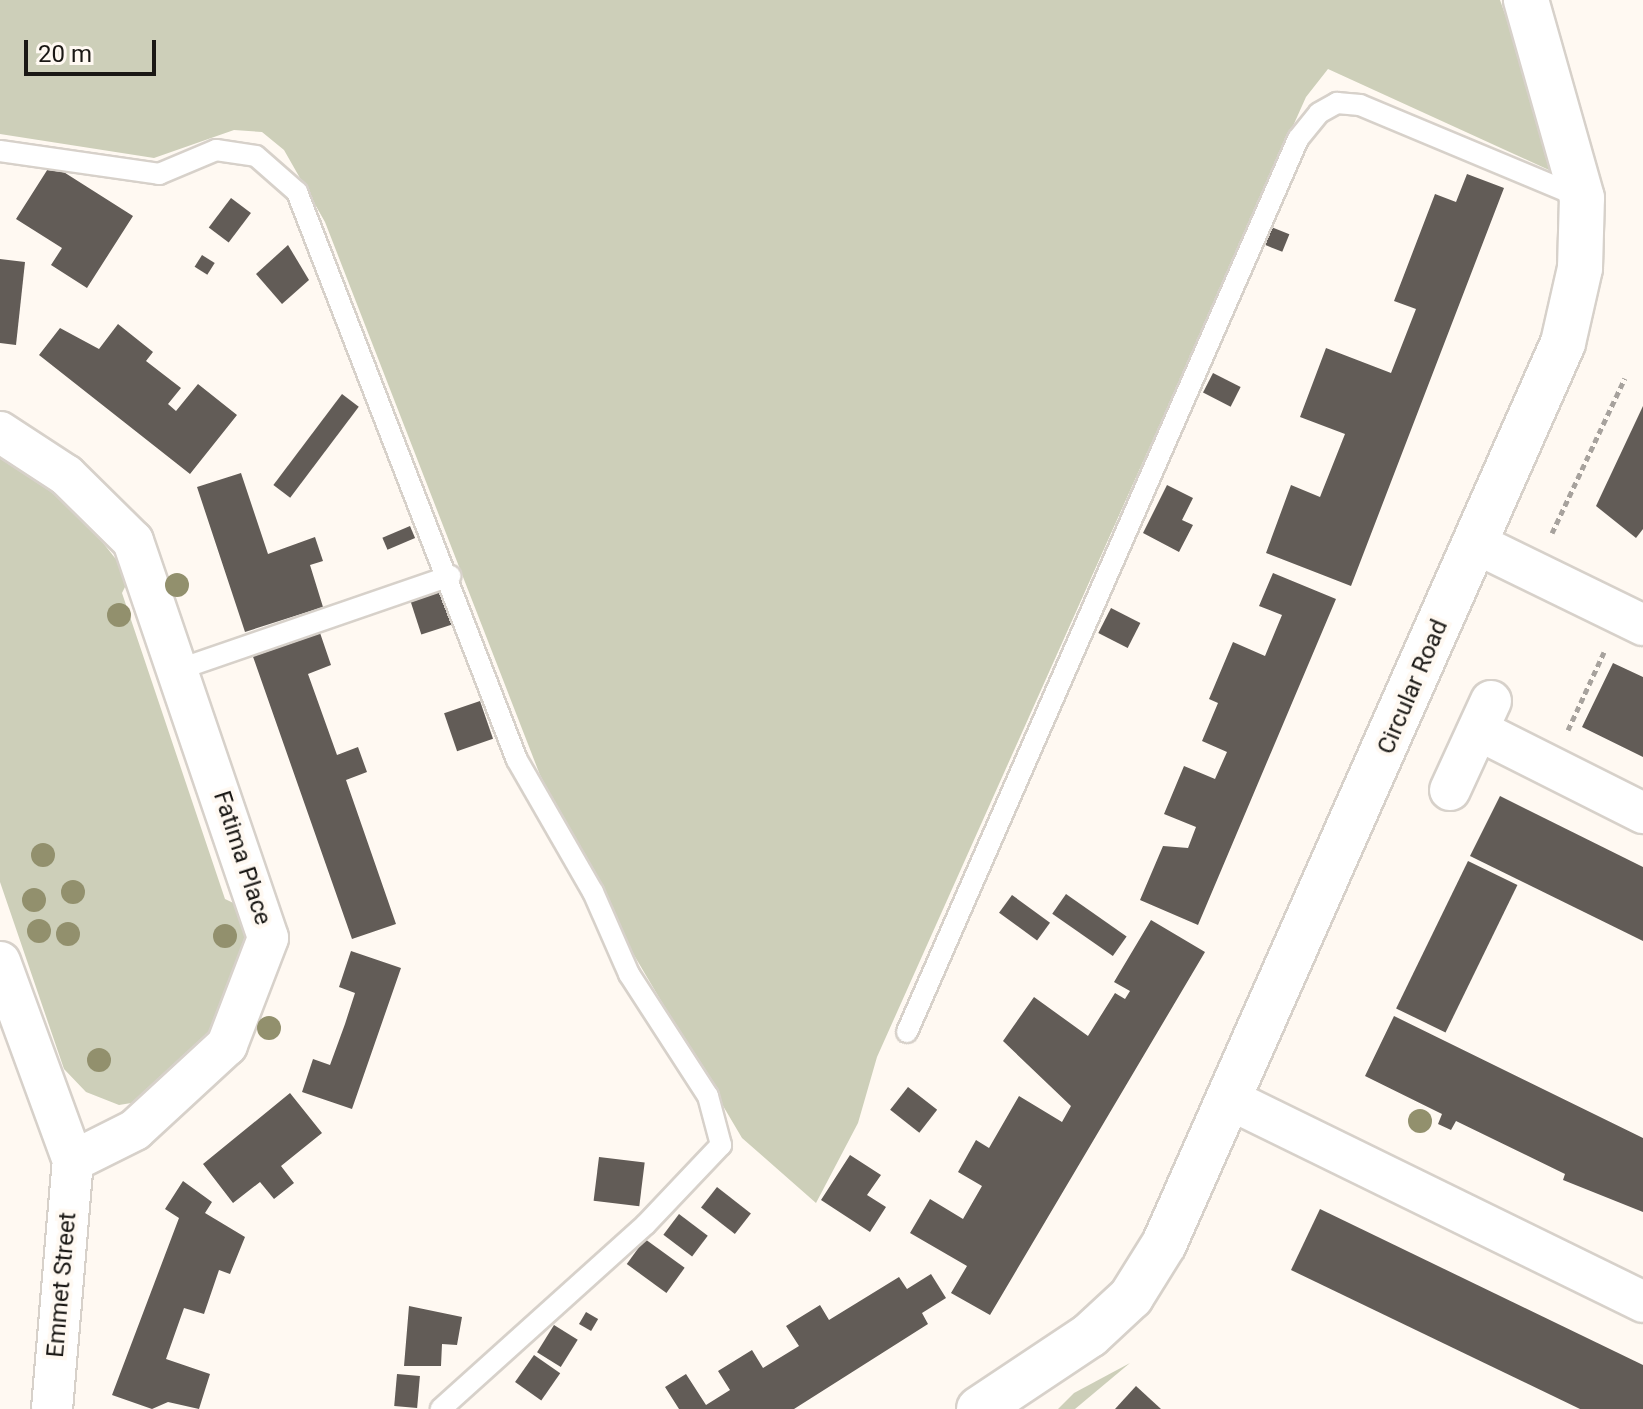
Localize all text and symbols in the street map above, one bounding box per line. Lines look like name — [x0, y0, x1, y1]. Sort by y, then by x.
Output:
scale bar — [28, 24, 160, 74]
text: 20 m — [38, 40, 92, 68]
street label: Circular Road — [1372, 615, 1454, 759]
street label: Fatima Place — [207, 787, 277, 929]
street label: Emmet Street — [41, 1211, 83, 1359]

